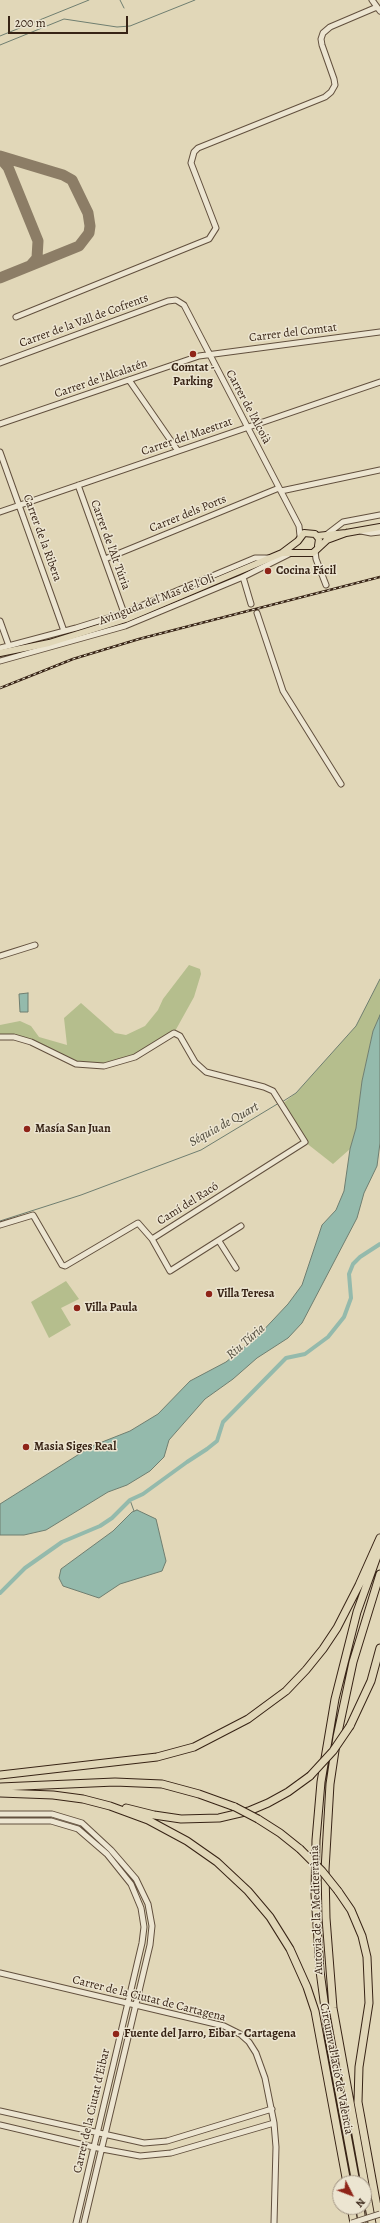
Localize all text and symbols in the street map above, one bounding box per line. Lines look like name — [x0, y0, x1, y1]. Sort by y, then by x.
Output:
scale bar — [10, 8, 130, 34]
text: 200 m — [15, 15, 46, 31]
street label: Carrer de la Vall de Cofrents — [17, 291, 151, 351]
street label: Carrer del Comtat — [248, 320, 338, 346]
marker: Comtat - Parking — [188, 349, 198, 359]
street label: Carrer de l'Alcalatén — [53, 356, 149, 402]
place label: Comtat - Parking — [171, 361, 215, 389]
street label: Carrer de l'Alcoià — [222, 367, 274, 447]
street label: Carrer del Maestrat — [140, 415, 234, 459]
street label: Carrer de la Ribera — [20, 492, 64, 584]
street label: Carrer dels Ports — [147, 492, 229, 536]
street label: Carrer de l'Alt Túria — [87, 498, 133, 592]
place label: Cocina Fácil — [276, 564, 336, 578]
marker: Cocina Fácil — [263, 566, 273, 576]
street label: Avinguda del Mas de l'Oli — [97, 571, 217, 629]
water label: Séquia de Quart — [187, 1100, 261, 1150]
place label: Masía San Juan — [35, 1122, 111, 1136]
marker: Masía San Juan — [22, 1124, 32, 1134]
street label: Camí del Racó — [155, 1179, 221, 1229]
place label: Villa Teresa — [217, 1287, 274, 1301]
marker: Villa Teresa — [204, 1289, 214, 1299]
place label: Villa Paula — [85, 1301, 138, 1315]
marker: Villa Paula — [72, 1303, 82, 1313]
water label: Riu Túria — [223, 1321, 269, 1363]
place label: Masia Siges Real — [34, 1440, 116, 1454]
marker: Masia Siges Real — [21, 1442, 31, 1452]
street label: Autovia de la Mediterrània — [308, 1845, 326, 1975]
street label: Carrer de la Ciutat de Cartagena — [71, 1973, 227, 2025]
street label: Circumval·lació de València — [316, 2002, 356, 2136]
place label: Fuente del Jarro, Eibar - Cartagena — [124, 2027, 296, 2041]
marker: Fuente del Jarro, Eibar - Cartagena — [111, 2029, 121, 2039]
street label: Carrer de la Ciutat d'Eibar — [71, 2047, 113, 2175]
north arrow — [332, 2175, 372, 2215]
text: N — [352, 2195, 369, 2211]

